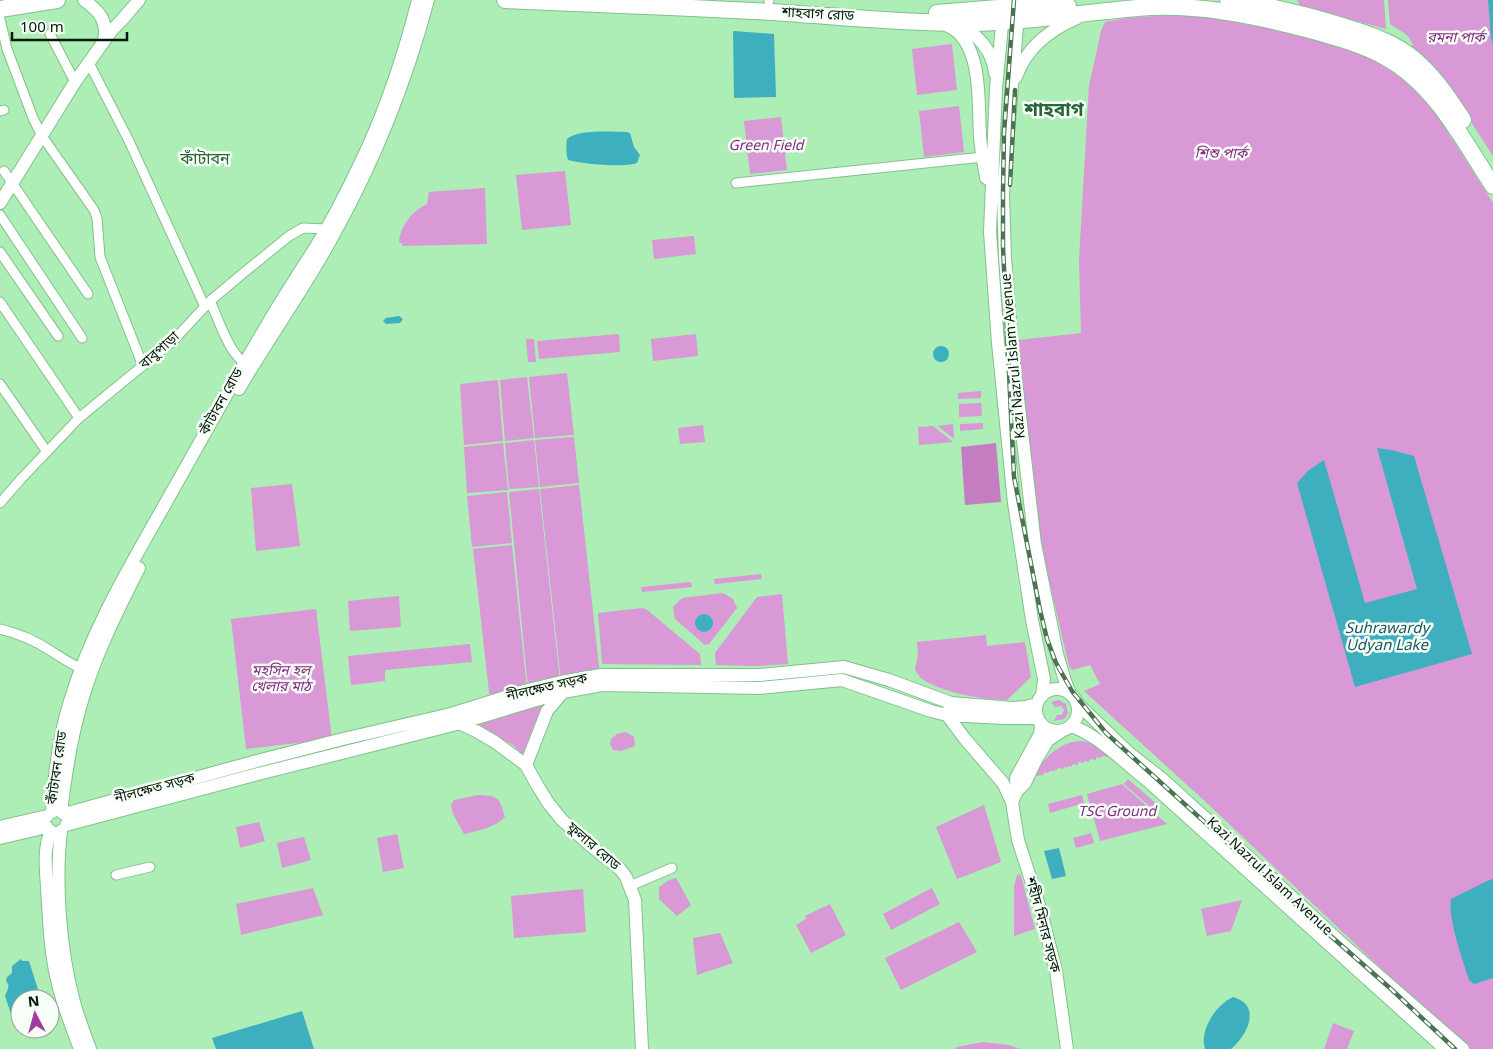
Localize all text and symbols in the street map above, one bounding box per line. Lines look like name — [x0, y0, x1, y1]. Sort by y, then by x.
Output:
street label: শাহবাগ রোড — [780, 4, 856, 26]
scale bar — [12, 10, 128, 42]
text: 100 m — [20, 18, 64, 38]
park label: রমনা পার্ক — [1427, 29, 1488, 48]
district label: শাহবাগ — [1023, 99, 1085, 124]
park label: Green Field — [729, 137, 806, 156]
park label: শিশু পার্ক — [1195, 145, 1250, 164]
district label: কাঁটাবন — [179, 149, 230, 171]
street label: Kazi Nazrul Islam Avenue — [997, 272, 1031, 439]
street label: বাবুপাড়া — [135, 328, 184, 375]
street label: কাঁটাবন রোড — [194, 364, 249, 440]
water label: Suhrawardy Udyan Lake — [1345, 619, 1431, 656]
park label: মহসিন হল খেলার মাঠ — [251, 662, 313, 697]
street label: নীলক্ষেত সড়ক — [504, 669, 590, 707]
street label: কাঁটাবন রোড — [42, 729, 73, 807]
street label: নীলক্ষেত সড়ক — [112, 769, 198, 809]
park label: TSC Ground — [1078, 803, 1158, 822]
street label: Kazi Nazrul Islam Avenue — [1202, 813, 1336, 941]
street label: ফুলার রোড — [562, 818, 624, 876]
street label: শহীদ মিনার সড়ক — [1020, 874, 1064, 976]
north arrow — [10, 989, 60, 1039]
text: N — [27, 993, 40, 1013]

